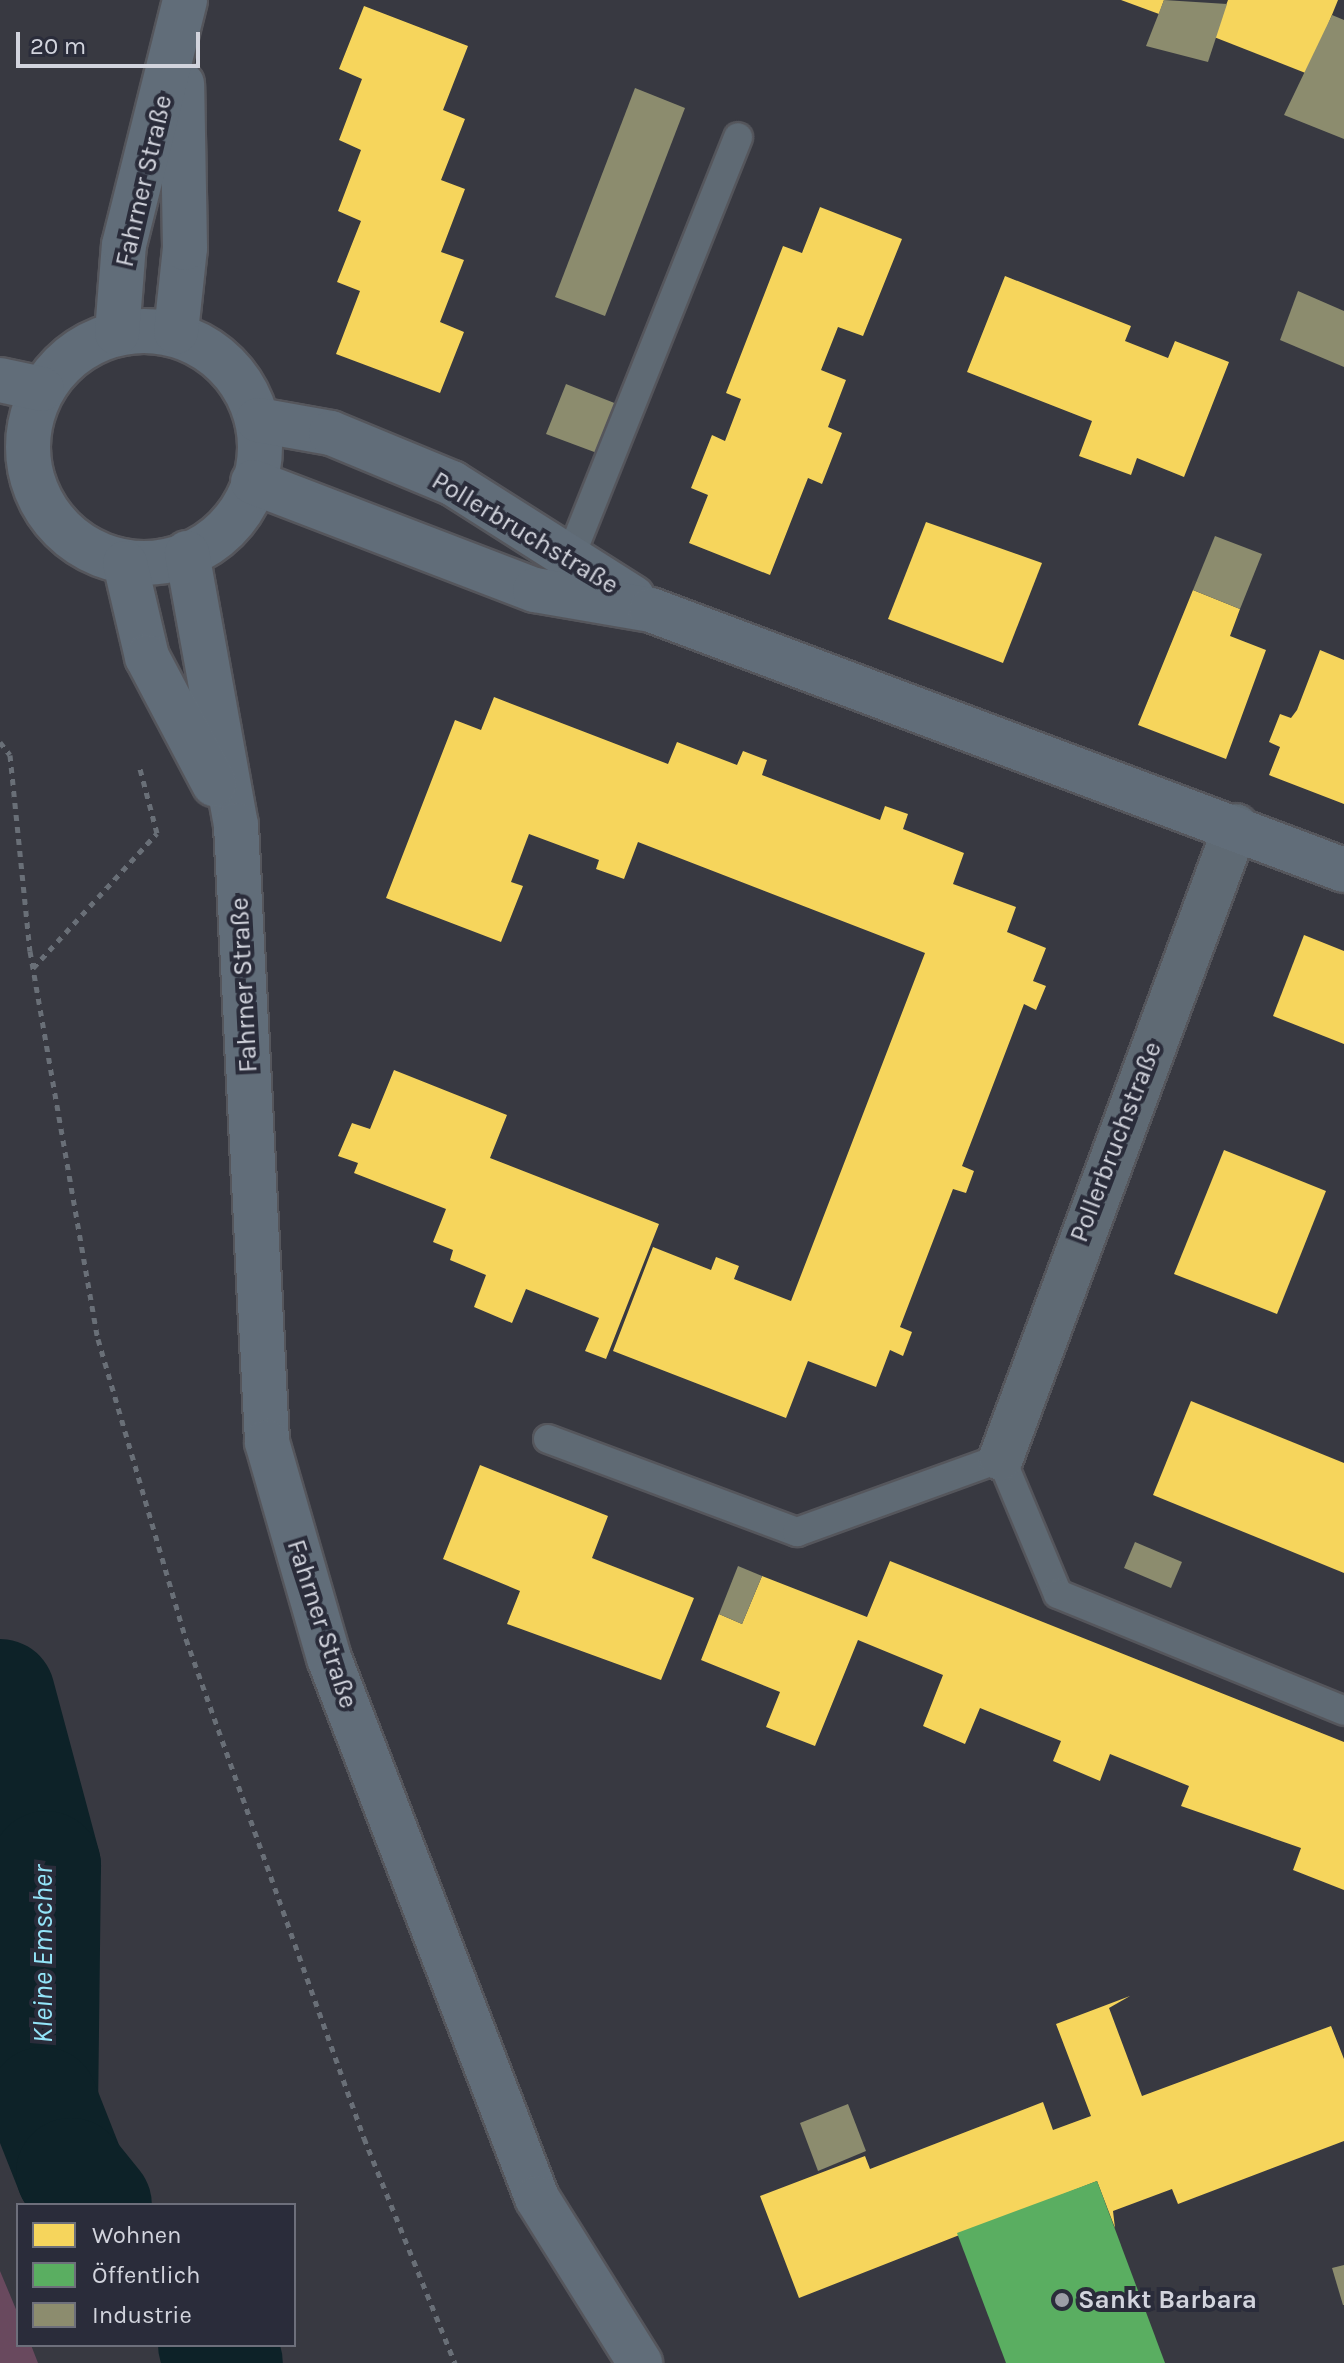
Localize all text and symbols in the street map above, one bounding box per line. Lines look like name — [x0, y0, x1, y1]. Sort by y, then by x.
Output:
scale bar — [20, 16, 204, 66]
text: 20 m — [30, 32, 86, 60]
street label: Fahrner Straße — [109, 92, 179, 270]
street label: Pollerbruchstraße — [426, 465, 624, 601]
street label: Fahrner Straße — [224, 897, 264, 1073]
street label: Pollerbruchstraße — [1063, 1037, 1169, 1247]
street label: Fahrner Straße — [280, 1536, 364, 1712]
water label: Kleine Emscher — [26, 1865, 60, 2043]
legend — [16, 2203, 296, 2347]
text: Wohnen — [92, 2221, 182, 2249]
text: Öffentlich — [92, 2261, 201, 2289]
place label: Sankt Barbara — [1078, 2284, 1257, 2316]
marker: Sankt Barbara — [1053, 2291, 1071, 2309]
text: Industrie — [92, 2301, 192, 2329]

